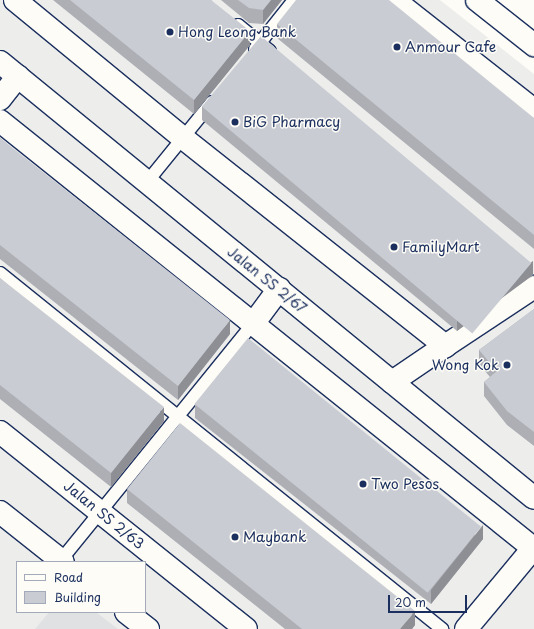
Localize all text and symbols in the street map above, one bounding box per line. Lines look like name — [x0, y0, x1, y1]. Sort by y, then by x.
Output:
place label: Hong Leong Bank — [178, 24, 296, 40]
marker: Hong Leong Bank — [165, 27, 175, 37]
place label: Anmour Cafe — [405, 39, 496, 55]
marker: Anmour Cafe — [392, 42, 402, 52]
place label: BiG Pharmacy — [243, 114, 342, 130]
marker: BiG Pharmacy — [230, 117, 240, 127]
place label: FamilyMart — [402, 239, 479, 255]
marker: FamilyMart — [389, 242, 399, 252]
street label: Jalan SS 2/67 — [224, 243, 310, 317]
place label: Wong Kok — [432, 357, 499, 373]
marker: Wong Kok — [502, 360, 512, 370]
place label: Two Pesos — [371, 476, 439, 492]
street label: Jalan SS 2/63 — [61, 478, 147, 552]
marker: Two Pesos — [358, 479, 368, 489]
place label: Maybank — [243, 529, 306, 545]
marker: Maybank — [230, 532, 240, 542]
legend — [16, 561, 146, 613]
text: Road — [54, 568, 83, 586]
scale bar — [390, 587, 469, 613]
text: Building — [54, 588, 101, 606]
text: 20 m — [395, 593, 426, 611]

